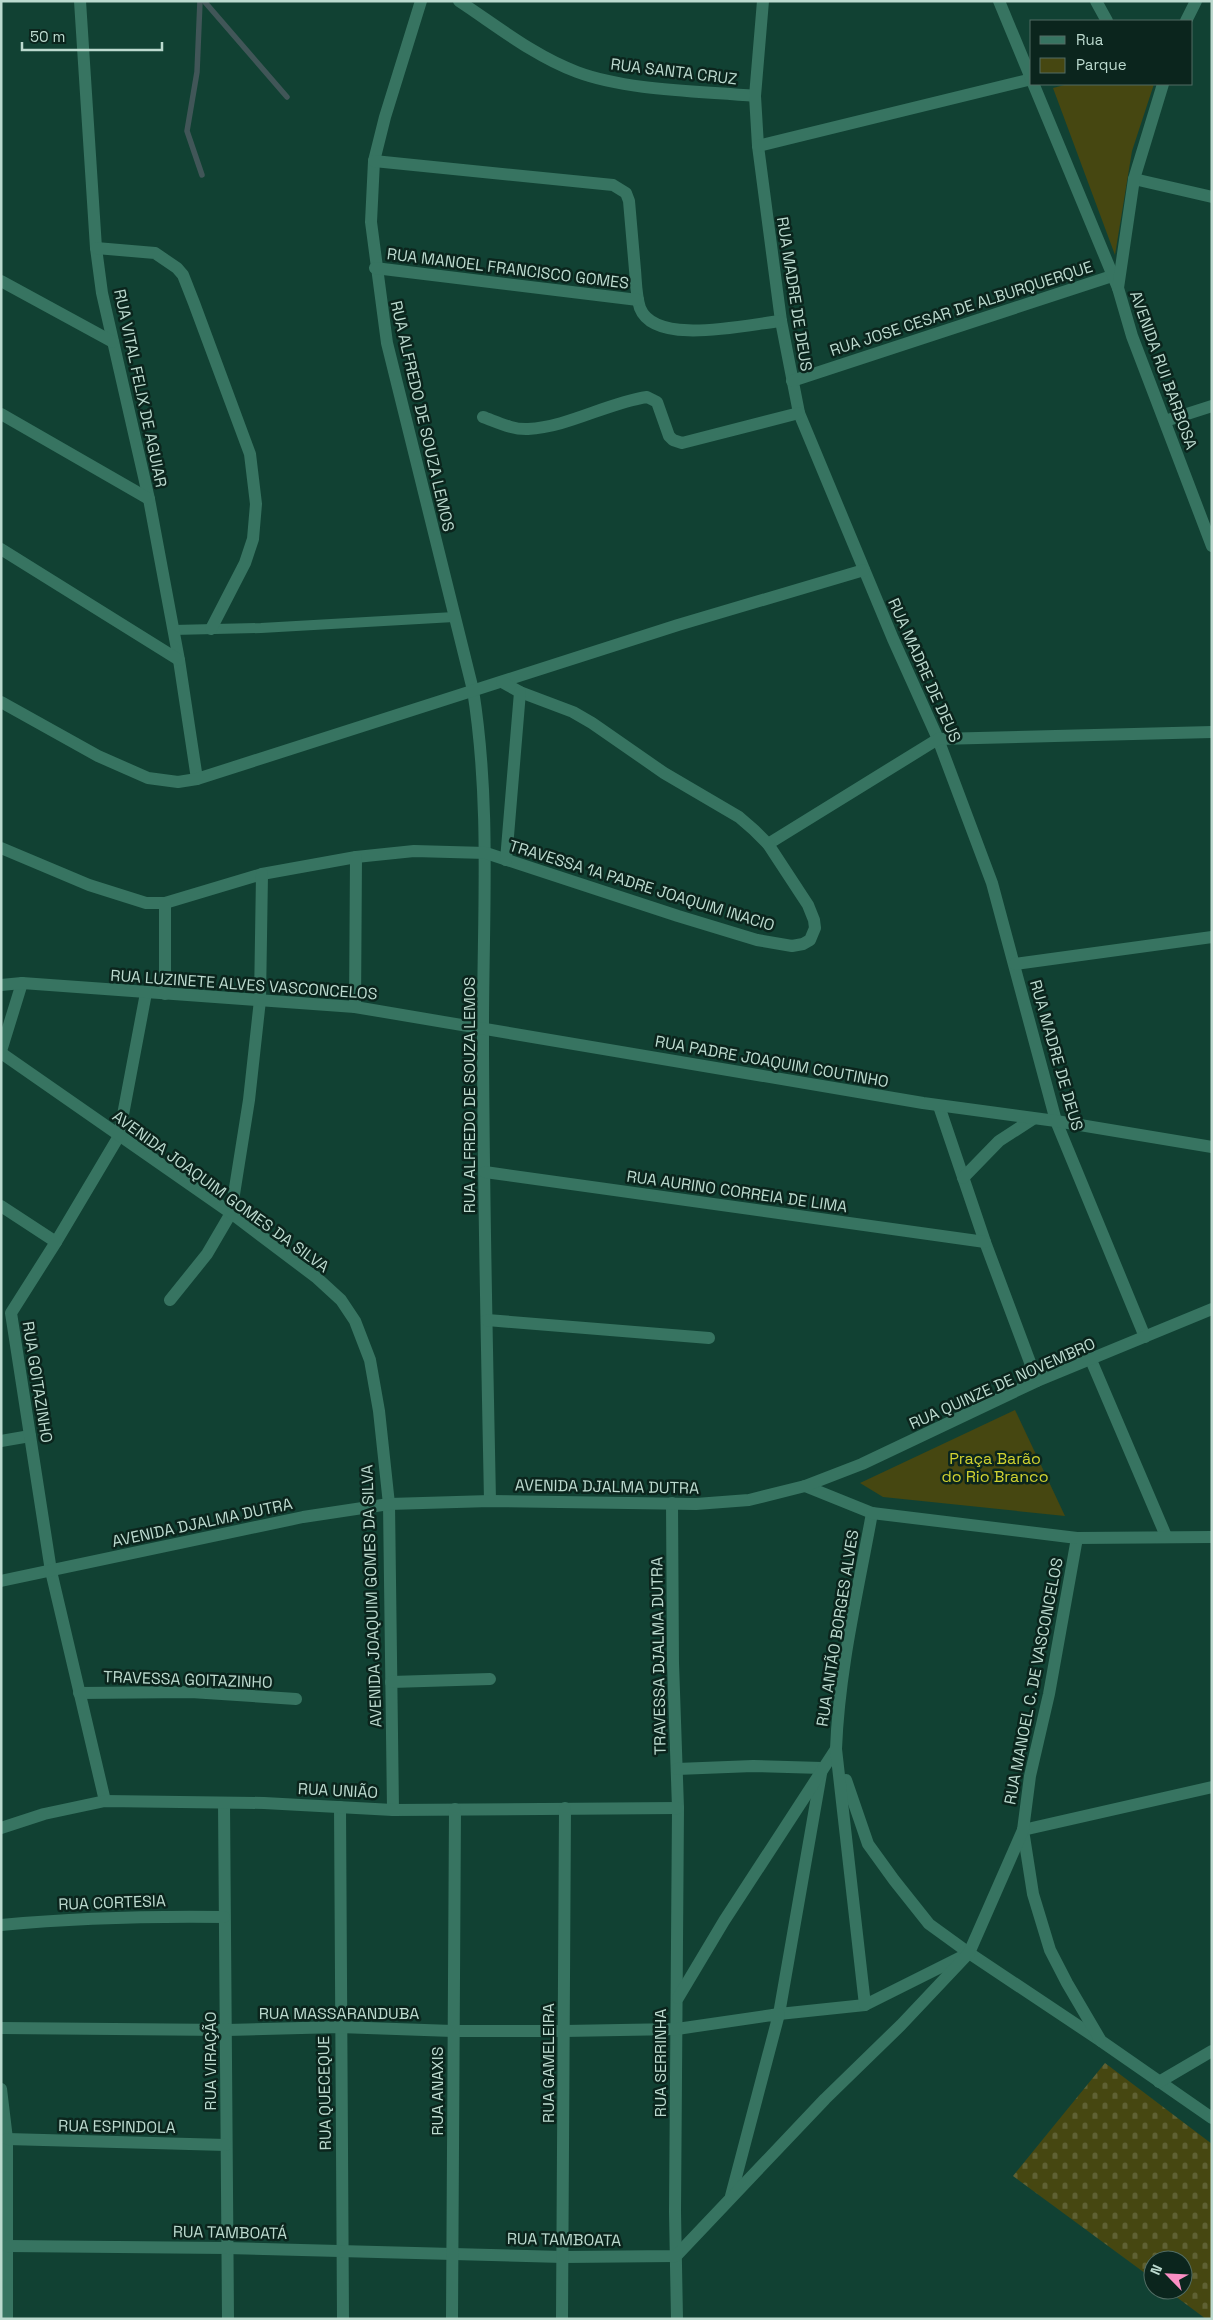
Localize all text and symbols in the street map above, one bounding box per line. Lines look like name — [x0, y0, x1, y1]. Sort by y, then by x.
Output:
scale bar — [22, 20, 162, 52]
legend — [1030, 20, 1193, 85]
text: 50 m — [30, 27, 65, 46]
text: Rua — [1076, 30, 1104, 49]
street label: RUA SANTA CRUZ — [609, 53, 738, 90]
text: Parque — [1076, 55, 1127, 74]
street label: RUA MADRE DE DEUS — [772, 215, 817, 373]
street label: RUA MANOEL FRANCISCO GOMES — [386, 243, 630, 294]
street label: RUA JOSE CESAR DE ALBURQUERQUE — [827, 256, 1095, 361]
street label: RUA VITAL FELIX DE AGUIAR — [109, 287, 172, 489]
street label: AVENIDA RUI BARBOSA — [1125, 288, 1202, 453]
street label: RUA ALFREDO DE SOUZA LEMOS — [386, 299, 459, 534]
street label: RUA MADRE DE DEUS — [883, 595, 966, 746]
street label: TRAVESSA 1A PADRE JOAQUIM INACIO — [506, 835, 777, 936]
street label: RUA LUZINETE ALVES VASCONCELOS — [110, 965, 378, 1004]
street label: RUA ALFREDO DE SOUZA LEMOS — [459, 977, 480, 1213]
street label: RUA MADRE DE DEUS — [1025, 977, 1088, 1133]
street label: RUA PADRE JOAQUIM COUTINHO — [653, 1031, 890, 1092]
street label: AVENIDA JOAQUIM GOMES DA SILVA — [108, 1106, 333, 1277]
street label: RUA AURINO CORREIA DE LIMA — [625, 1166, 849, 1217]
street label: RUA GOITAZINHO — [18, 1320, 57, 1444]
street label: RUA QUINZE DE NOVEMBRO — [906, 1333, 1099, 1434]
park label: Praça Barão do Rio Branco — [941, 1448, 1049, 1487]
street label: AVENIDA JOAQUIM GOMES DA SILVA — [356, 1464, 387, 1728]
street label: AVENIDA DJALMA DUTRA — [515, 1474, 699, 1499]
street label: AVENIDA DJALMA DUTRA — [110, 1493, 294, 1552]
street label: RUA ANTÃO BORGES ALVES — [812, 1528, 863, 1728]
street label: RUA MANOEL C. DE VASCONCELOS — [999, 1556, 1068, 1806]
street label: TRAVESSA DJALMA DUTRA — [646, 1557, 671, 1755]
street label: TRAVESSA GOITAZINHO — [103, 1666, 273, 1693]
street label: RUA UNIÃO — [297, 1778, 379, 1803]
street label: RUA CORTESIA — [58, 1890, 166, 1915]
street label: RUA MASSARANDUBA — [259, 2003, 419, 2024]
street label: RUA GAMELEIRA — [538, 2003, 559, 2123]
street label: RUA SERRINHA — [650, 2009, 671, 2117]
street label: RUA VIRAÇÃO — [200, 2012, 221, 2110]
street label: RUA QUECEQUE — [313, 2036, 336, 2150]
street label: RUA ANAXIS — [427, 2046, 448, 2136]
street label: RUA ESPINDOLA — [58, 2115, 176, 2138]
street label: RUA TAMBOATÁ — [173, 2221, 287, 2244]
street label: RUA TAMBOATA — [507, 2228, 621, 2251]
north arrow — [1143, 2250, 1193, 2300]
text: N — [1146, 2262, 1166, 2278]

